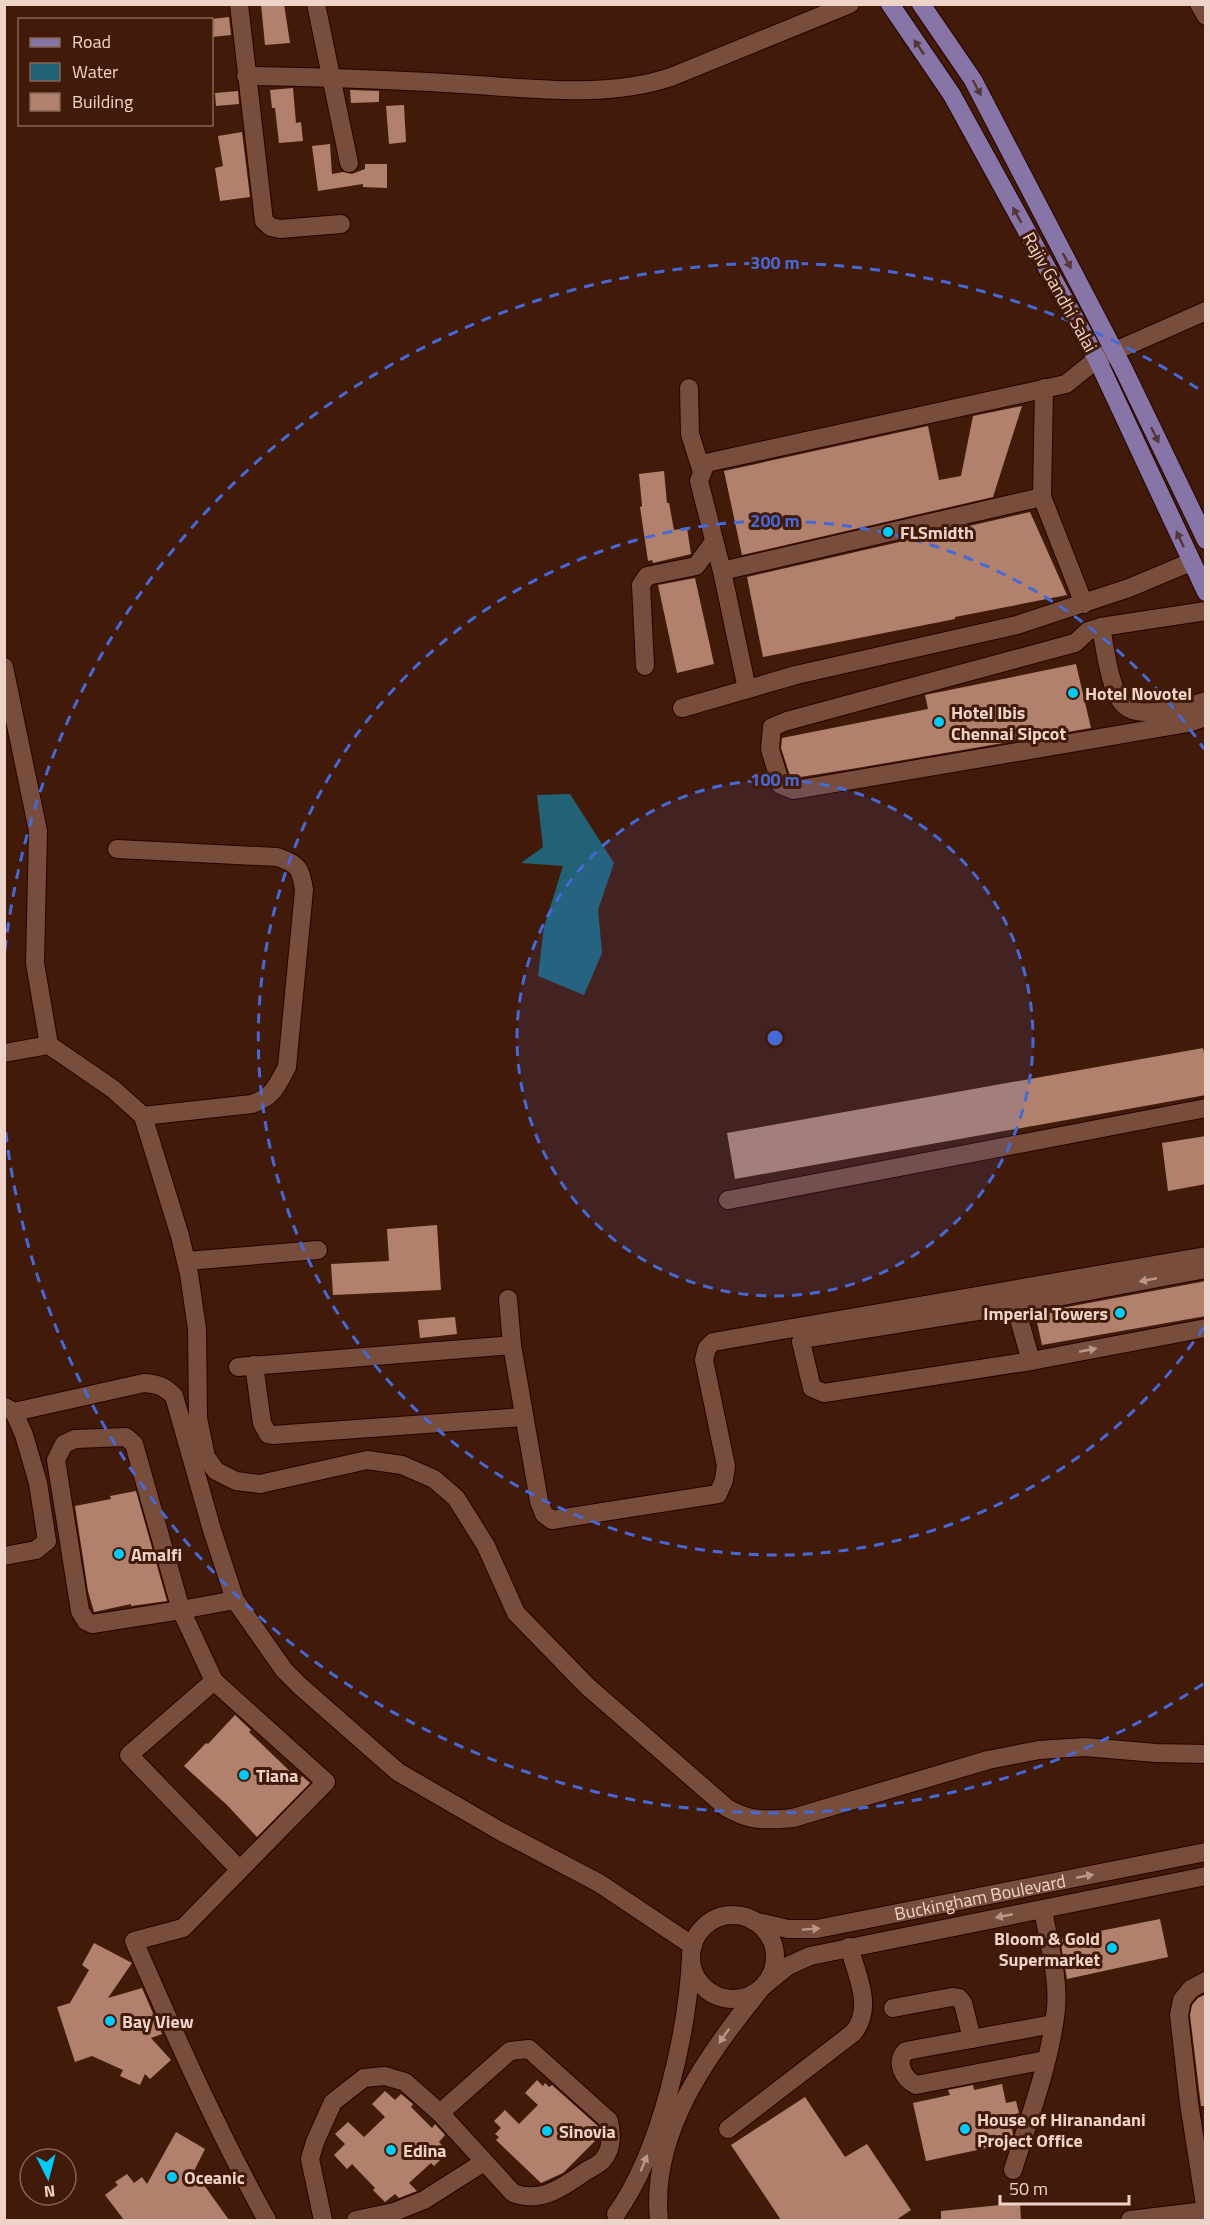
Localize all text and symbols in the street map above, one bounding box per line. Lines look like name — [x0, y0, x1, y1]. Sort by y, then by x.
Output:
legend — [18, 18, 213, 126]
text: Road — [72, 28, 111, 55]
one-way arrow — [913, 39, 925, 55]
text: Water — [72, 58, 118, 85]
one-way arrow — [972, 80, 982, 97]
text: Building — [72, 88, 133, 115]
one-way arrow — [1012, 206, 1022, 223]
street label: Rajiv Gandhi Salai — [1016, 227, 1104, 357]
text: 300 m — [750, 249, 800, 276]
one-way arrow — [1062, 252, 1072, 269]
one-way arrow — [1150, 426, 1159, 443]
text: 200 m — [750, 507, 800, 534]
place label: FLSmidth — [900, 519, 974, 546]
marker: FLSmidth — [881, 525, 895, 539]
one-way arrow — [1176, 530, 1185, 547]
place label: Hotel Novotel — [1085, 680, 1192, 707]
marker: Hotel Novotel — [1066, 686, 1080, 700]
place label: Hotel Ibis Chennai Sipcot — [951, 699, 1066, 747]
marker: Hotel Ibis Chennai Sipcot — [932, 715, 946, 729]
text: 100 m — [750, 766, 800, 793]
centre of rings — [765, 1028, 785, 1048]
one-way arrow — [1138, 1276, 1157, 1285]
place label: Imperial Towers — [983, 1300, 1108, 1327]
marker: Imperial Towers — [1113, 1306, 1127, 1320]
one-way arrow — [1079, 1345, 1098, 1354]
place label: Amalfi — [131, 1541, 182, 1568]
marker: Amalfi — [112, 1547, 126, 1561]
place label: Tiana — [256, 1762, 298, 1789]
marker: Tiana — [237, 1768, 251, 1782]
street label: Buckingham Boulevard — [892, 1867, 1068, 1927]
one-way arrow — [1075, 1871, 1094, 1880]
one-way arrow — [995, 1912, 1013, 1922]
one-way arrow — [801, 1924, 820, 1934]
place label: Bloom & Gold Supermarket — [994, 1925, 1100, 1973]
marker: Bloom & Gold Supermarket — [1105, 1941, 1119, 1955]
place label: Bay View — [122, 2008, 194, 2035]
marker: Bay View — [103, 2014, 117, 2028]
one-way arrow — [718, 2027, 730, 2043]
place label: House of Hiranandani Project Office — [977, 2106, 1146, 2154]
place label: Sinovia — [559, 2118, 616, 2145]
marker: House of Hiranandani Project Office — [958, 2122, 972, 2136]
marker: Sinovia — [540, 2124, 554, 2138]
place label: Edina — [403, 2137, 447, 2164]
marker: Edina — [384, 2143, 398, 2157]
north arrow — [18, 2147, 78, 2207]
one-way arrow — [640, 2154, 649, 2172]
place label: Oceanic — [184, 2164, 245, 2191]
scale bar — [1000, 2168, 1129, 2206]
marker: Oceanic — [165, 2170, 179, 2184]
text: 50 m — [1009, 2175, 1048, 2202]
text: N — [43, 2179, 56, 2204]

